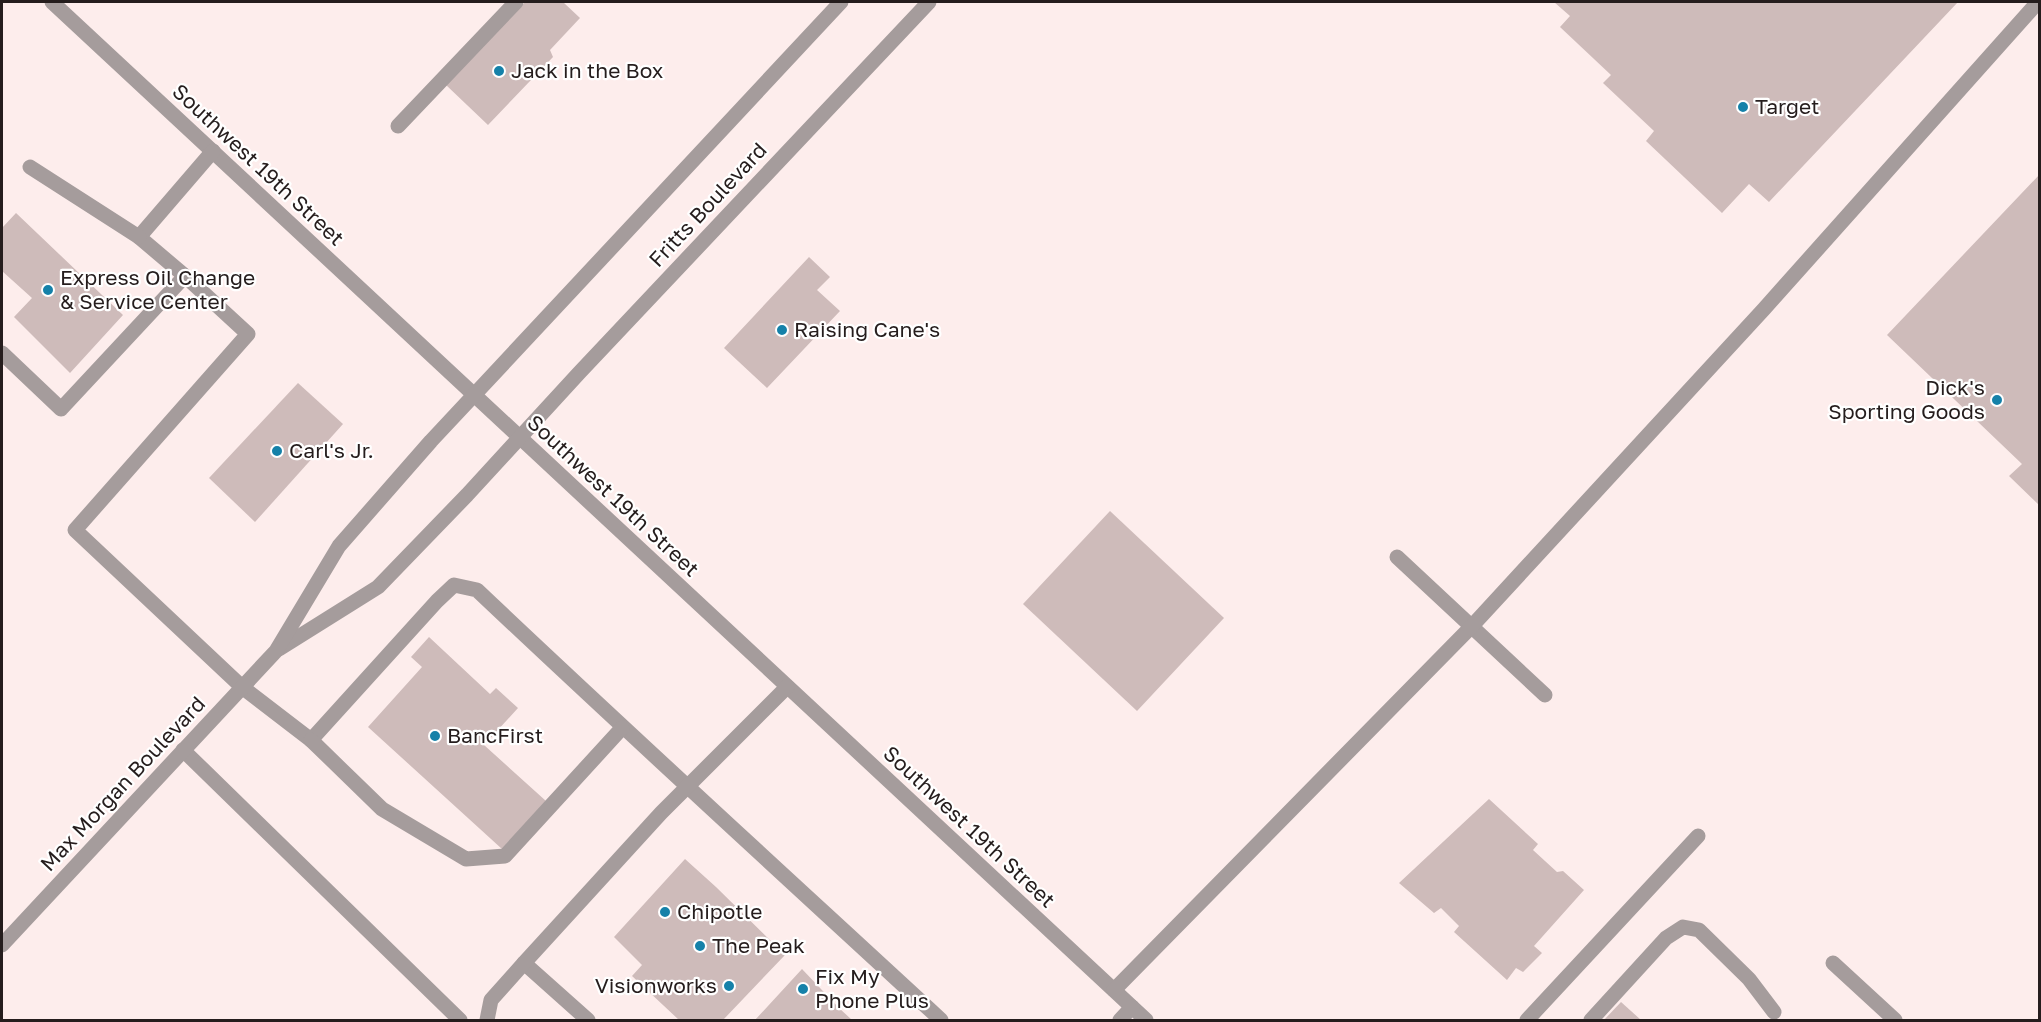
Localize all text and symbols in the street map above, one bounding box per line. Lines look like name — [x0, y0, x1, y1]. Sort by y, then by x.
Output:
place label: Jack in the Box — [511, 57, 664, 83]
marker: Jack in the Box — [492, 64, 506, 78]
street label: Southwest 19th Street — [167, 78, 350, 251]
place label: Target — [1755, 93, 1819, 119]
marker: Target — [1736, 100, 1750, 114]
street label: Fritts Boulevard — [643, 137, 772, 272]
place label: Express Oil Change & Service Center — [60, 264, 255, 314]
marker: Express Oil Change & Service Center — [41, 283, 55, 297]
place label: Raising Cane's — [794, 316, 940, 342]
marker: Raising Cane's — [775, 323, 789, 337]
place label: Dick's Sporting Goods — [1828, 374, 1985, 424]
marker: Dick's Sporting Goods — [1990, 393, 2004, 407]
street label: Southwest 19th Street — [522, 409, 705, 582]
place label: Carl's Jr. — [289, 437, 374, 463]
marker: Carl's Jr. — [270, 444, 284, 458]
street label: Max Morgan Boulevard — [34, 690, 210, 876]
place label: BancFirst — [447, 722, 543, 748]
marker: BancFirst — [428, 729, 442, 743]
street label: Southwest 19th Street — [878, 740, 1061, 913]
place label: Chipotle — [677, 898, 762, 924]
marker: Chipotle — [658, 905, 672, 919]
place label: The Peak — [712, 932, 805, 958]
marker: The Peak — [693, 939, 707, 953]
place label: Fix My Phone Plus — [815, 963, 929, 1013]
place label: Visionworks — [595, 972, 717, 998]
marker: Visionworks — [722, 979, 736, 993]
marker: Fix My Phone Plus — [796, 982, 810, 996]

